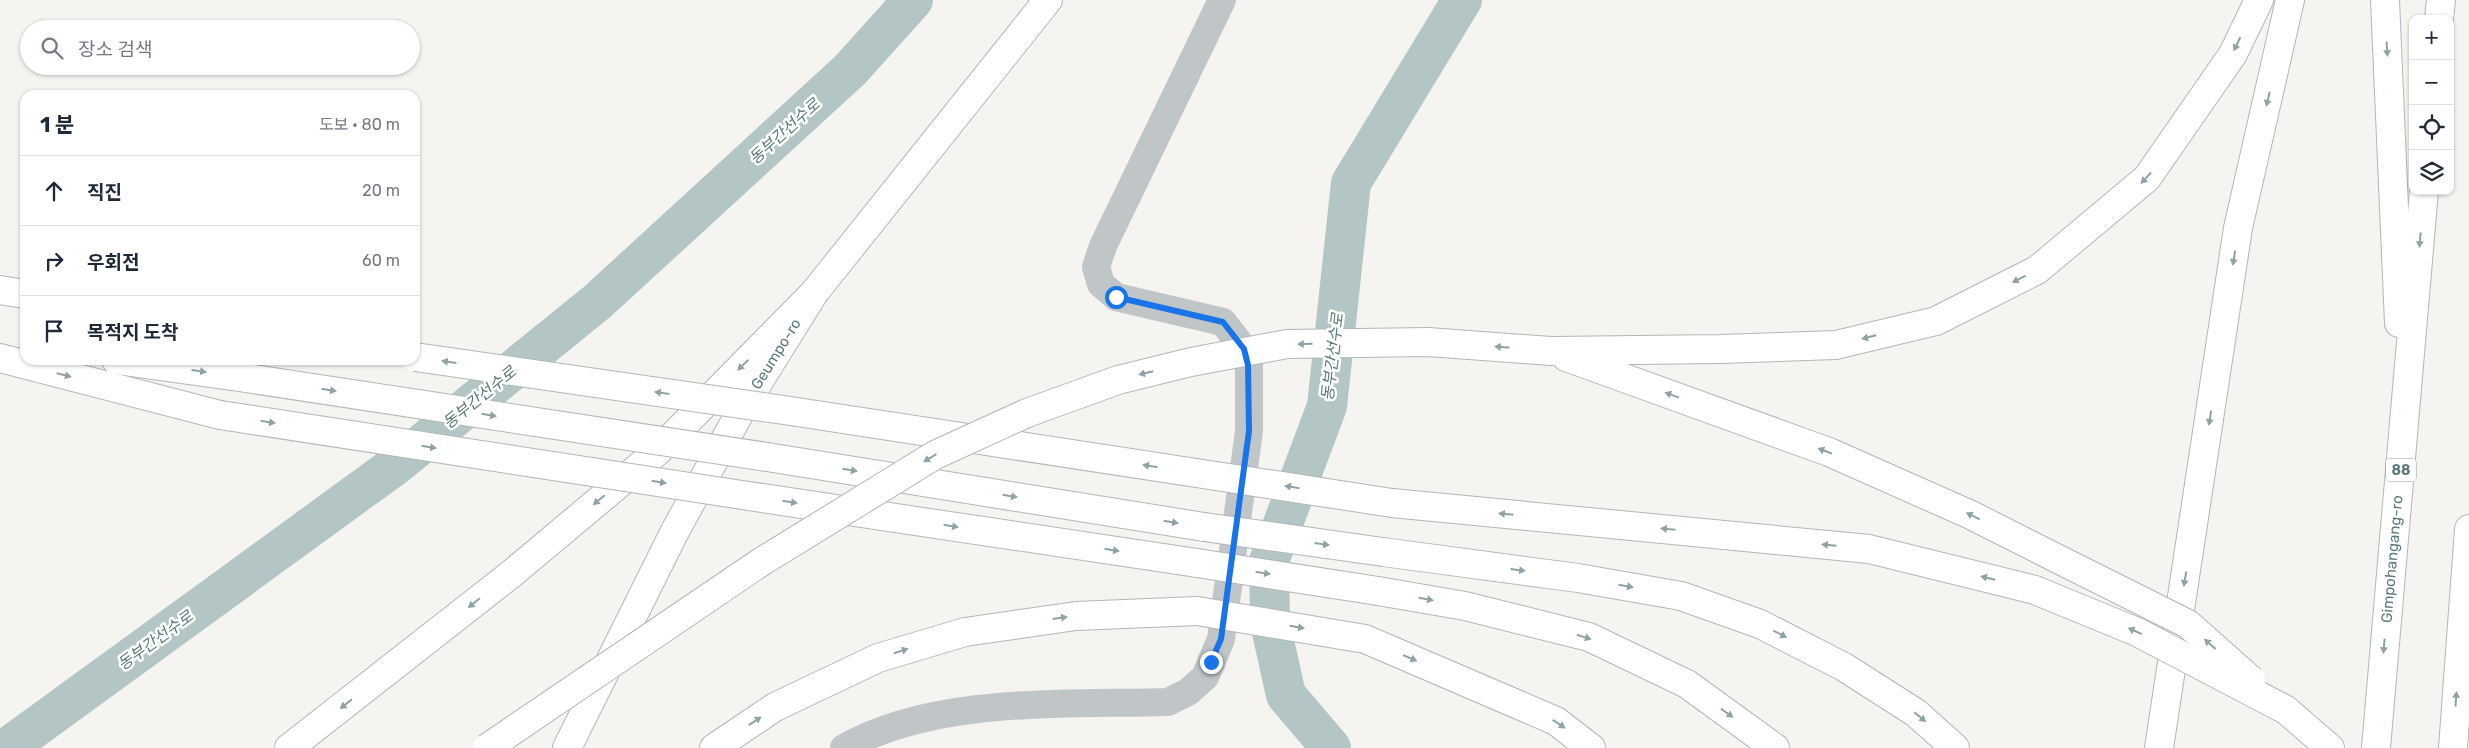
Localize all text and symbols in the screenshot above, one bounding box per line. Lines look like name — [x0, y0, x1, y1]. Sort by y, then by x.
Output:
map controls — [2409, 15, 2454, 195]
button: + — [2409, 15, 2454, 60]
search box — [20, 20, 420, 75]
icon: search — [38, 34, 66, 62]
one-way arrow — [2233, 37, 2241, 51]
text: 장소 검색 — [78, 38, 153, 61]
one-way arrow — [2383, 41, 2391, 57]
button: − — [2409, 60, 2454, 105]
one-way arrow — [2264, 91, 2272, 106]
water label: 동부간선수로 — [745, 94, 824, 168]
button: locate — [2409, 105, 2454, 150]
text: 1 분 — [40, 112, 74, 137]
text: 도보 · 80 m — [319, 115, 400, 134]
button: layers — [2409, 150, 2454, 195]
one-way arrow — [2140, 171, 2152, 183]
icon: ahead — [40, 177, 68, 205]
text: 직진 — [87, 181, 122, 204]
text: 20 m — [362, 181, 400, 200]
one-way arrow — [2416, 232, 2424, 248]
icon: right — [40, 247, 68, 275]
one-way arrow — [2230, 250, 2238, 266]
text: 우회전 — [87, 251, 139, 274]
text: 60 m — [362, 251, 400, 270]
one-way arrow — [2012, 275, 2026, 283]
route start — [1105, 286, 1128, 309]
water label: 동부간선수로 — [1318, 311, 1347, 402]
street label: Geumpo-ro — [747, 315, 805, 393]
icon: arrive — [40, 317, 68, 345]
text: 목적지 도착 — [87, 321, 178, 344]
one-way arrow — [1861, 333, 1876, 341]
one-way arrow — [1297, 340, 1313, 348]
one-way arrow — [1494, 343, 1510, 351]
one-way arrow — [440, 358, 456, 366]
one-way arrow — [737, 359, 749, 371]
water label: 동부간선수로 — [439, 361, 521, 433]
one-way arrow — [192, 368, 208, 376]
one-way arrow — [1138, 369, 1153, 377]
one-way arrow — [57, 371, 72, 379]
one-way arrow — [321, 387, 337, 395]
one-way arrow — [653, 389, 669, 397]
one-way arrow — [1664, 391, 1679, 399]
one-way arrow — [482, 411, 498, 419]
one-way arrow — [2205, 411, 2213, 427]
one-way arrow — [261, 419, 277, 427]
one-way arrow — [421, 443, 437, 451]
one-way arrow — [1817, 447, 1832, 454]
one-way arrow — [923, 454, 936, 463]
road number: 88 — [2386, 458, 2416, 482]
one-way arrow — [1142, 461, 1158, 469]
one-way arrow — [842, 467, 858, 475]
one-way arrow — [651, 478, 667, 486]
one-way arrow — [1284, 483, 1300, 491]
one-way arrow — [1003, 492, 1019, 500]
one-way arrow — [593, 494, 606, 505]
street label: Gimpohangang-ro — [2377, 494, 2407, 624]
one-way arrow — [783, 498, 799, 506]
one-way arrow — [1497, 510, 1513, 518]
one-way arrow — [1966, 512, 1981, 520]
one-way arrow — [1163, 518, 1179, 526]
one-way arrow — [944, 523, 960, 531]
one-way arrow — [1659, 525, 1675, 533]
one-way arrow — [1314, 540, 1330, 548]
one-way arrow — [1821, 541, 1837, 549]
one-way arrow — [1104, 547, 1120, 555]
one-way arrow — [1510, 566, 1526, 574]
one-way arrow — [1255, 570, 1271, 578]
one-way arrow — [2181, 571, 2189, 587]
one-way arrow — [1980, 574, 1995, 582]
one-way arrow — [1618, 582, 1634, 590]
one-way arrow — [1419, 596, 1435, 604]
one-way arrow — [468, 598, 481, 609]
water label: 동부간선수로 — [114, 606, 198, 674]
one-way arrow — [1052, 614, 1068, 622]
one-way arrow — [1289, 623, 1305, 631]
one-way arrow — [2128, 626, 2142, 634]
one-way arrow — [1773, 630, 1787, 638]
one-way arrow — [1577, 633, 1592, 641]
one-way arrow — [2204, 638, 2217, 649]
one-way arrow — [2380, 638, 2388, 654]
one-way arrow — [894, 647, 909, 655]
route end — [1200, 651, 1223, 674]
one-way arrow — [1403, 654, 1417, 662]
one-way arrow — [2453, 691, 2461, 707]
one-way arrow — [339, 699, 353, 709]
one-way arrow — [1720, 708, 1734, 718]
one-way arrow — [1913, 711, 1926, 722]
one-way arrow — [748, 716, 762, 726]
one-way arrow — [1552, 719, 1565, 729]

